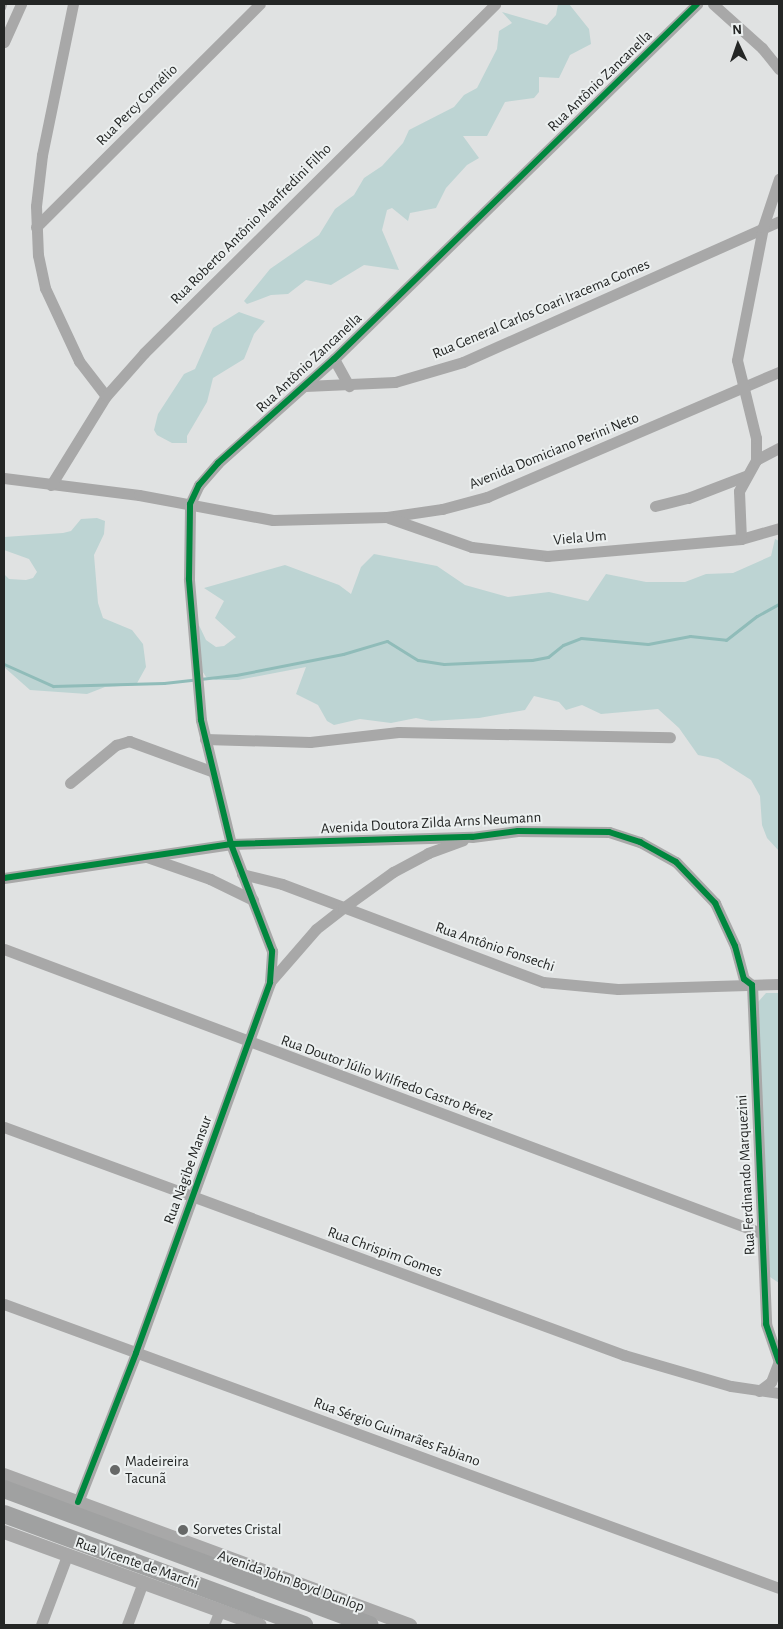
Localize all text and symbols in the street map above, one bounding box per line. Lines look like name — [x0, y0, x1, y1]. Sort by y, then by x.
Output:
north arrow — [713, 20, 763, 70]
text: N — [732, 23, 742, 37]
street label: Rua Antônio Zancanella — [544, 27, 656, 135]
street label: Rua Percy Cornélio — [93, 61, 181, 149]
street label: Rua Roberto Antônio Manfredini Filho — [167, 140, 335, 308]
street label: Rua General Carlos Coari Iracema Gomes — [430, 255, 652, 363]
street label: Rua Antônio Zancanella — [252, 309, 366, 417]
street label: Avenida Domiciano Perini Neto — [466, 409, 642, 493]
street label: Viela Um — [553, 527, 607, 549]
street label: Avenida Doutora Zilda Arns Neumann — [320, 808, 542, 838]
street label: Rua Antônio Fonsechi — [433, 918, 557, 976]
street label: Rua Doutor Júlio Wilfredo Castro Pérez — [278, 1031, 496, 1125]
street label: Rua Ferdinando Marquezini — [733, 1094, 759, 1256]
street label: Rua Nagibe Mansur — [160, 1113, 216, 1227]
street label: Rua Chrispim Gomes — [325, 1223, 445, 1281]
street label: Rua Sérgio Guimarães Fabiano — [311, 1393, 483, 1471]
place label: Madeireira Tacunã — [125, 1452, 189, 1487]
marker: Madeireira Tacunã — [109, 1464, 121, 1476]
place label: Sorvetes Cristal — [193, 1521, 282, 1539]
marker: Sorvetes Cristal — [177, 1524, 189, 1536]
street label: Rua Vicente de Marchi — [73, 1533, 201, 1593]
street label: Avenida John Boyd Dunlop — [215, 1546, 367, 1616]

